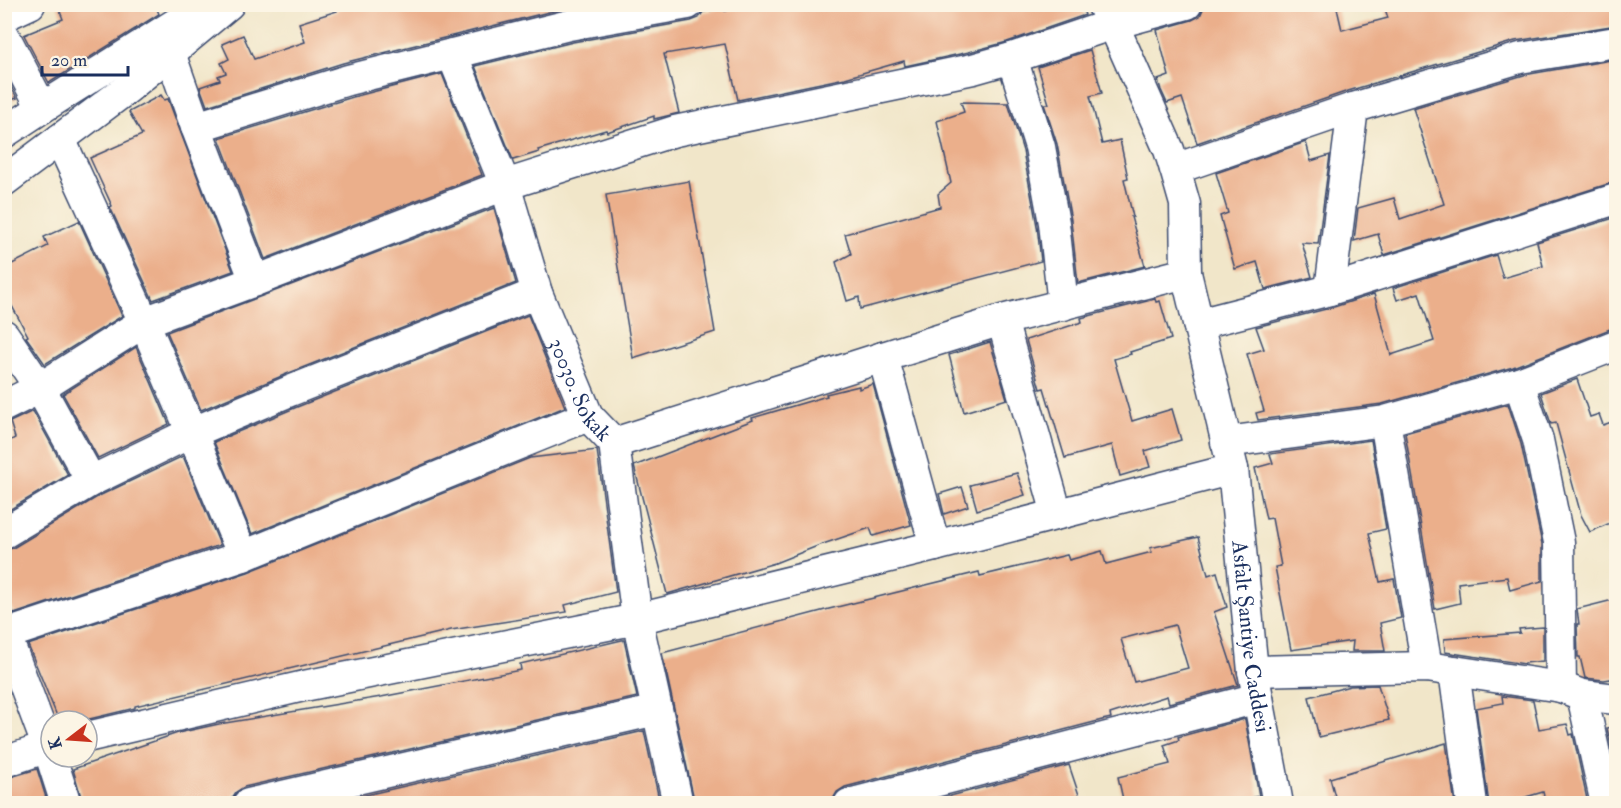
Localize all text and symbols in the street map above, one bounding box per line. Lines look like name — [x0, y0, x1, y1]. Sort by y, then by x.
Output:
scale bar — [42, 39, 128, 77]
text: 20 m — [51, 49, 87, 72]
street label: 30030. Sokak — [542, 334, 618, 448]
street label: Asfalt Şantiye Caddesi — [1225, 538, 1277, 735]
north arrow — [39, 709, 99, 769]
text: K — [44, 734, 67, 751]

